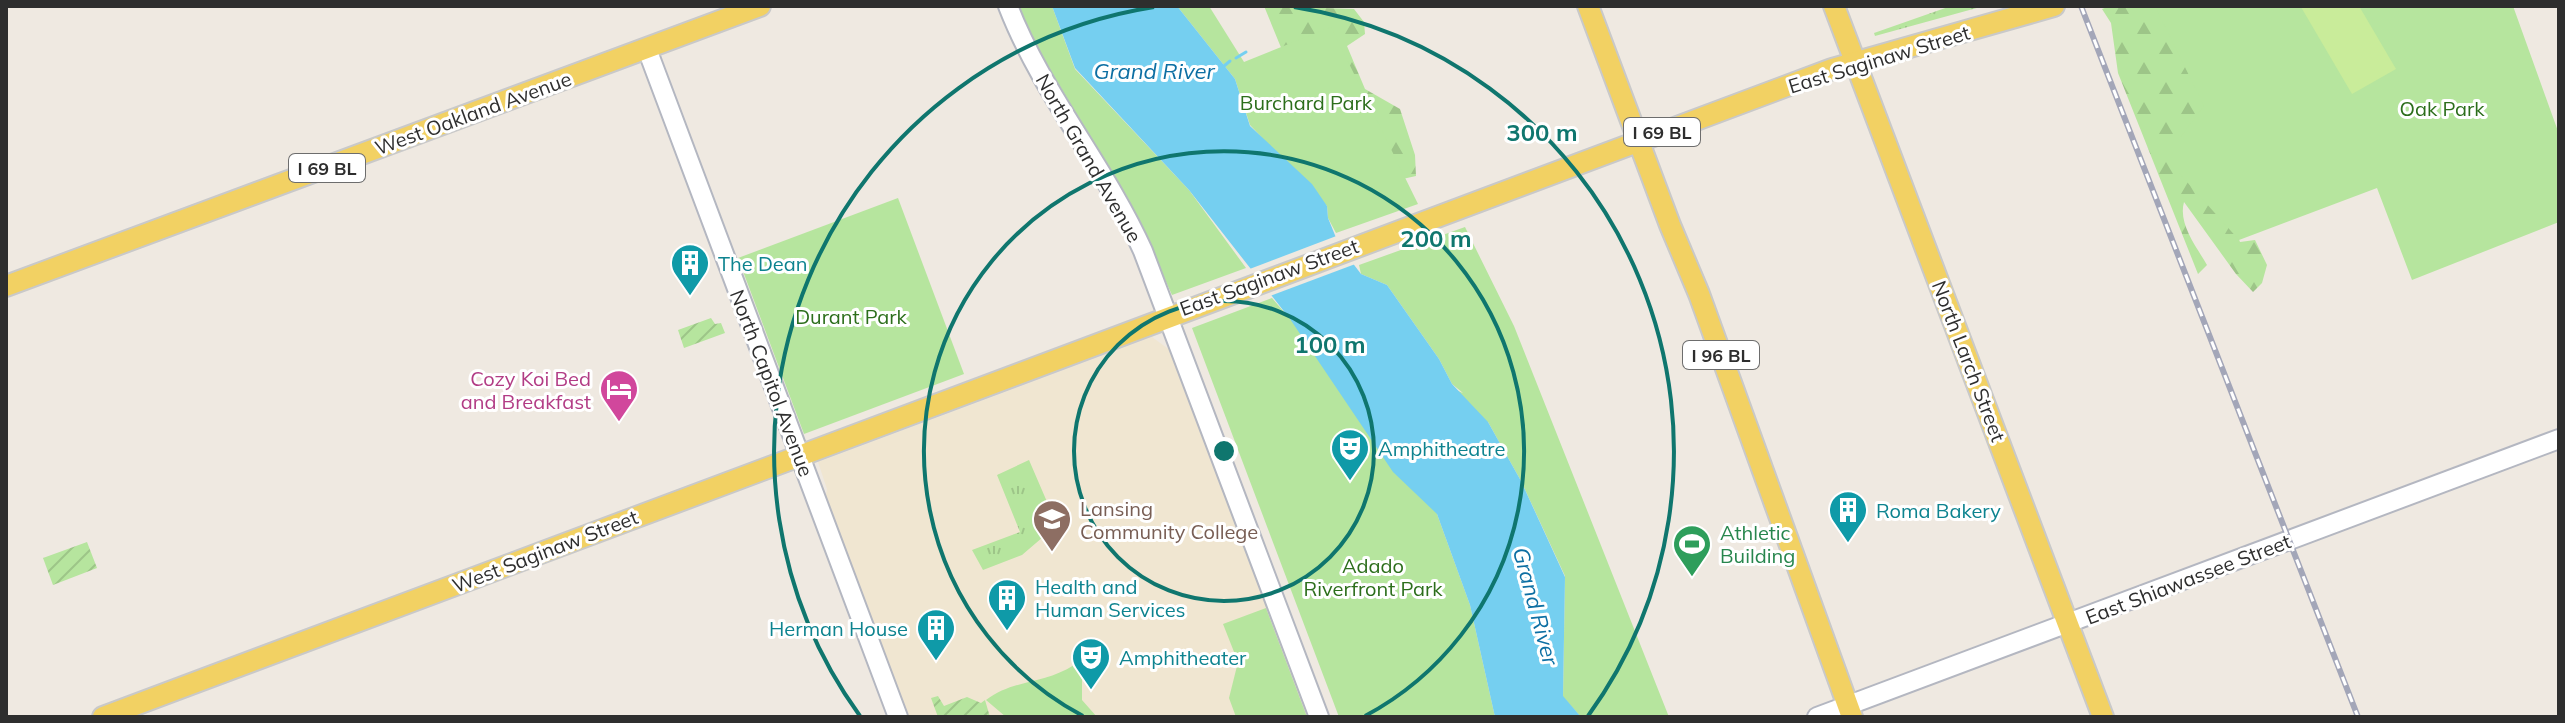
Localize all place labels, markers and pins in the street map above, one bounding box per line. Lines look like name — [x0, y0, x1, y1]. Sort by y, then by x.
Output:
building icon: The Dean — [669, 242, 711, 297]
place label: The Dean — [718, 251, 807, 276]
place label: Cozy Koi Bed and Breakfast — [461, 366, 591, 414]
hotel icon: Cozy Koi Bed and Breakfast — [598, 368, 640, 423]
theatre icon: Amphitheatre — [1329, 427, 1371, 482]
place label: Amphitheatre — [1378, 436, 1505, 461]
centre of rings — [1210, 437, 1238, 465]
building icon: Roma Bakery — [1827, 489, 1869, 544]
place label: Lansing Community College — [1080, 496, 1258, 544]
school or university icon: Lansing Community College — [1031, 498, 1073, 553]
place label: Roma Bakery — [1876, 498, 2001, 523]
place label: Athletic Building — [1720, 520, 1795, 568]
sports icon: Athletic Building — [1671, 523, 1713, 578]
place label: Health and Human Services — [1035, 574, 1185, 622]
building icon: Health and Human Services — [986, 577, 1028, 632]
building icon: Herman House — [915, 607, 957, 662]
place label: Herman House — [769, 616, 908, 641]
theatre icon: Amphitheater — [1070, 636, 1112, 691]
place label: Amphitheater — [1119, 645, 1247, 670]

